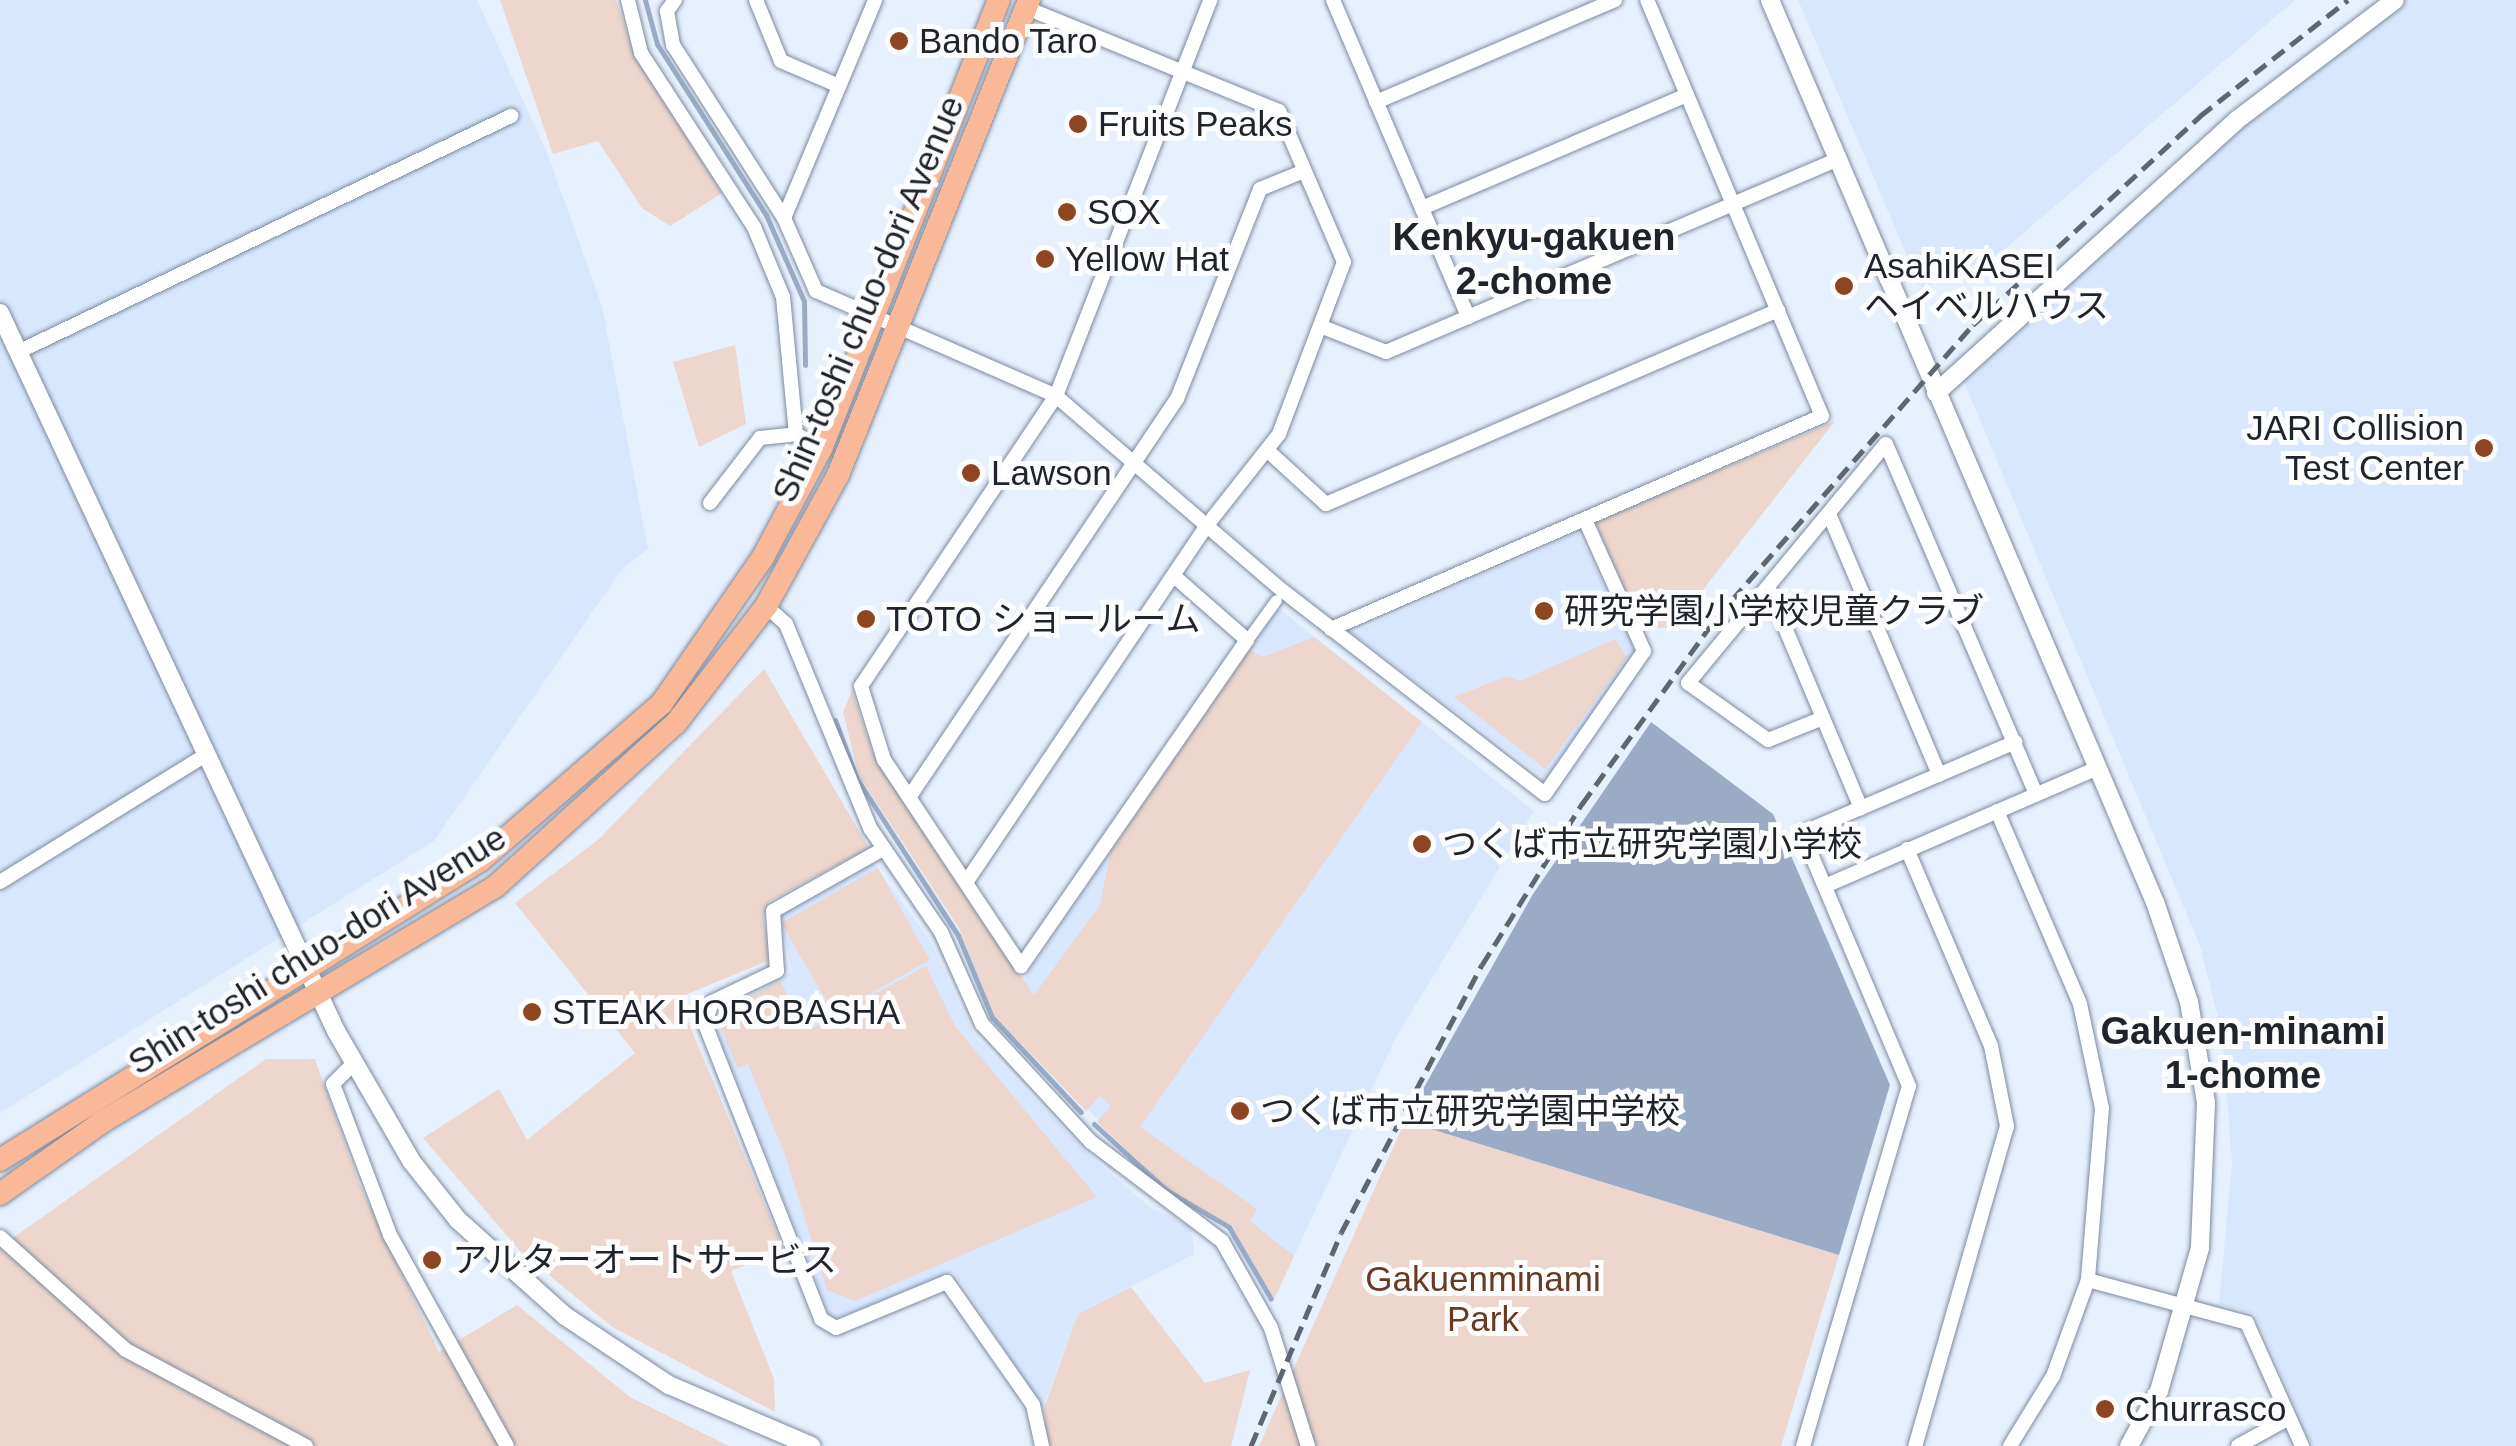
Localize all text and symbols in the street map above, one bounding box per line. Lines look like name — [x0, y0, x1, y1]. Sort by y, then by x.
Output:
place label: Bando Taro — [919, 20, 1098, 62]
marker: Bando Taro — [888, 30, 910, 52]
street label: Shin-toshi chuo-dori Avenue — [763, 89, 973, 509]
place label: Fruits Peaks — [1098, 103, 1292, 145]
marker: Fruits Peaks — [1067, 113, 1089, 135]
place label: SOX — [1087, 191, 1161, 233]
marker: SOX — [1056, 201, 1078, 223]
district label: Kenkyu-gakuen 2-chome — [1393, 215, 1675, 304]
place label: Yellow Hat — [1065, 238, 1229, 280]
place label: AsahiKASEI ヘイベルハウス — [1864, 245, 2109, 327]
marker: Yellow Hat — [1034, 248, 1056, 270]
marker: AsahiKASEI ヘイベルハウス — [1833, 275, 1855, 297]
place label: JARI Collision Test Center — [2246, 407, 2464, 489]
marker: JARI Collision Test Center — [2473, 437, 2495, 459]
place label: Lawson — [991, 452, 1112, 494]
marker: Lawson — [960, 462, 982, 484]
place label: 研究学園小学校児童クラブ — [1564, 590, 1984, 632]
place label: TOTO ショールーム — [886, 598, 1202, 640]
marker: 研究学園小学校児童クラブ — [1533, 600, 1555, 622]
marker: TOTO ショールーム — [855, 608, 877, 630]
street label: Shin-toshi chuo-dori Avenue — [120, 816, 514, 1084]
place label: つくば市立研究学園小学校 — [1442, 823, 1862, 865]
marker: つくば市立研究学園小学校 — [1411, 833, 1433, 855]
place label: STEAK HOROBASHA — [552, 991, 900, 1033]
marker: STEAK HOROBASHA — [521, 1001, 543, 1023]
district label: Gakuen-minami 1-chome — [2100, 1009, 2386, 1098]
place label: つくば市立研究学園中学校 — [1260, 1090, 1680, 1132]
marker: つくば市立研究学園中学校 — [1229, 1100, 1251, 1122]
place label: アルターオートサービス — [452, 1239, 837, 1281]
marker: アルターオートサービス — [421, 1249, 443, 1271]
park label: Gakuenminami Park — [1365, 1258, 1601, 1340]
place label: Churrasco — [2125, 1388, 2286, 1430]
marker: Churrasco — [2094, 1398, 2116, 1420]

